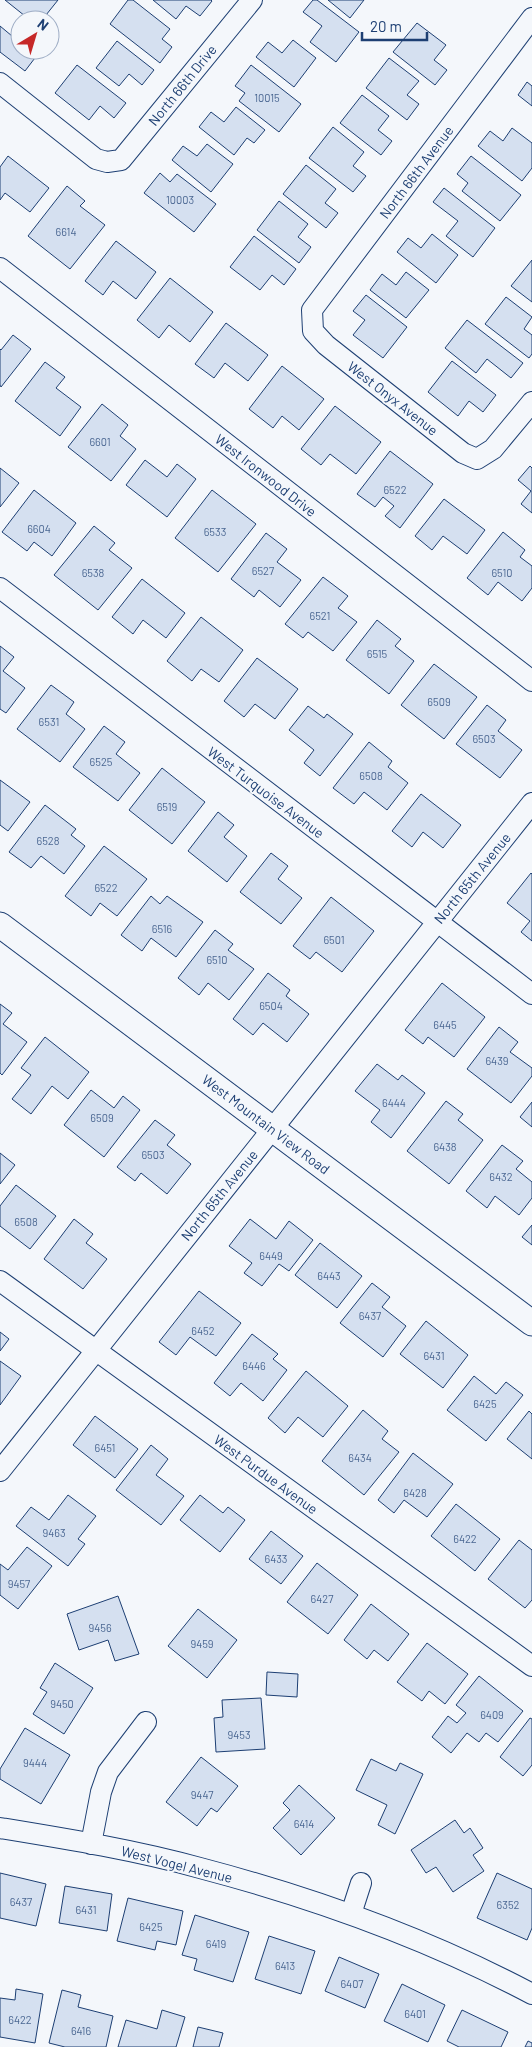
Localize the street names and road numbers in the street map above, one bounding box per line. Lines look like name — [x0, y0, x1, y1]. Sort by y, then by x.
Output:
street label: North 66th Drive — [144, 41, 220, 129]
street label: North 66th Avenue — [375, 122, 457, 222]
street label: West Onyx Avenue — [344, 357, 442, 439]
street label: West Ironwood Drive — [212, 430, 320, 520]
street label: West Turquoise Avenue — [204, 743, 328, 841]
street label: North 65th Avenue — [430, 829, 514, 927]
street label: West Mountain View Road — [199, 1070, 333, 1178]
street label: North 65th Avenue — [177, 1146, 261, 1244]
street label: West Purdue Avenue — [211, 1431, 321, 1517]
street label: West Vogel Avenue — [120, 1842, 234, 1886]

